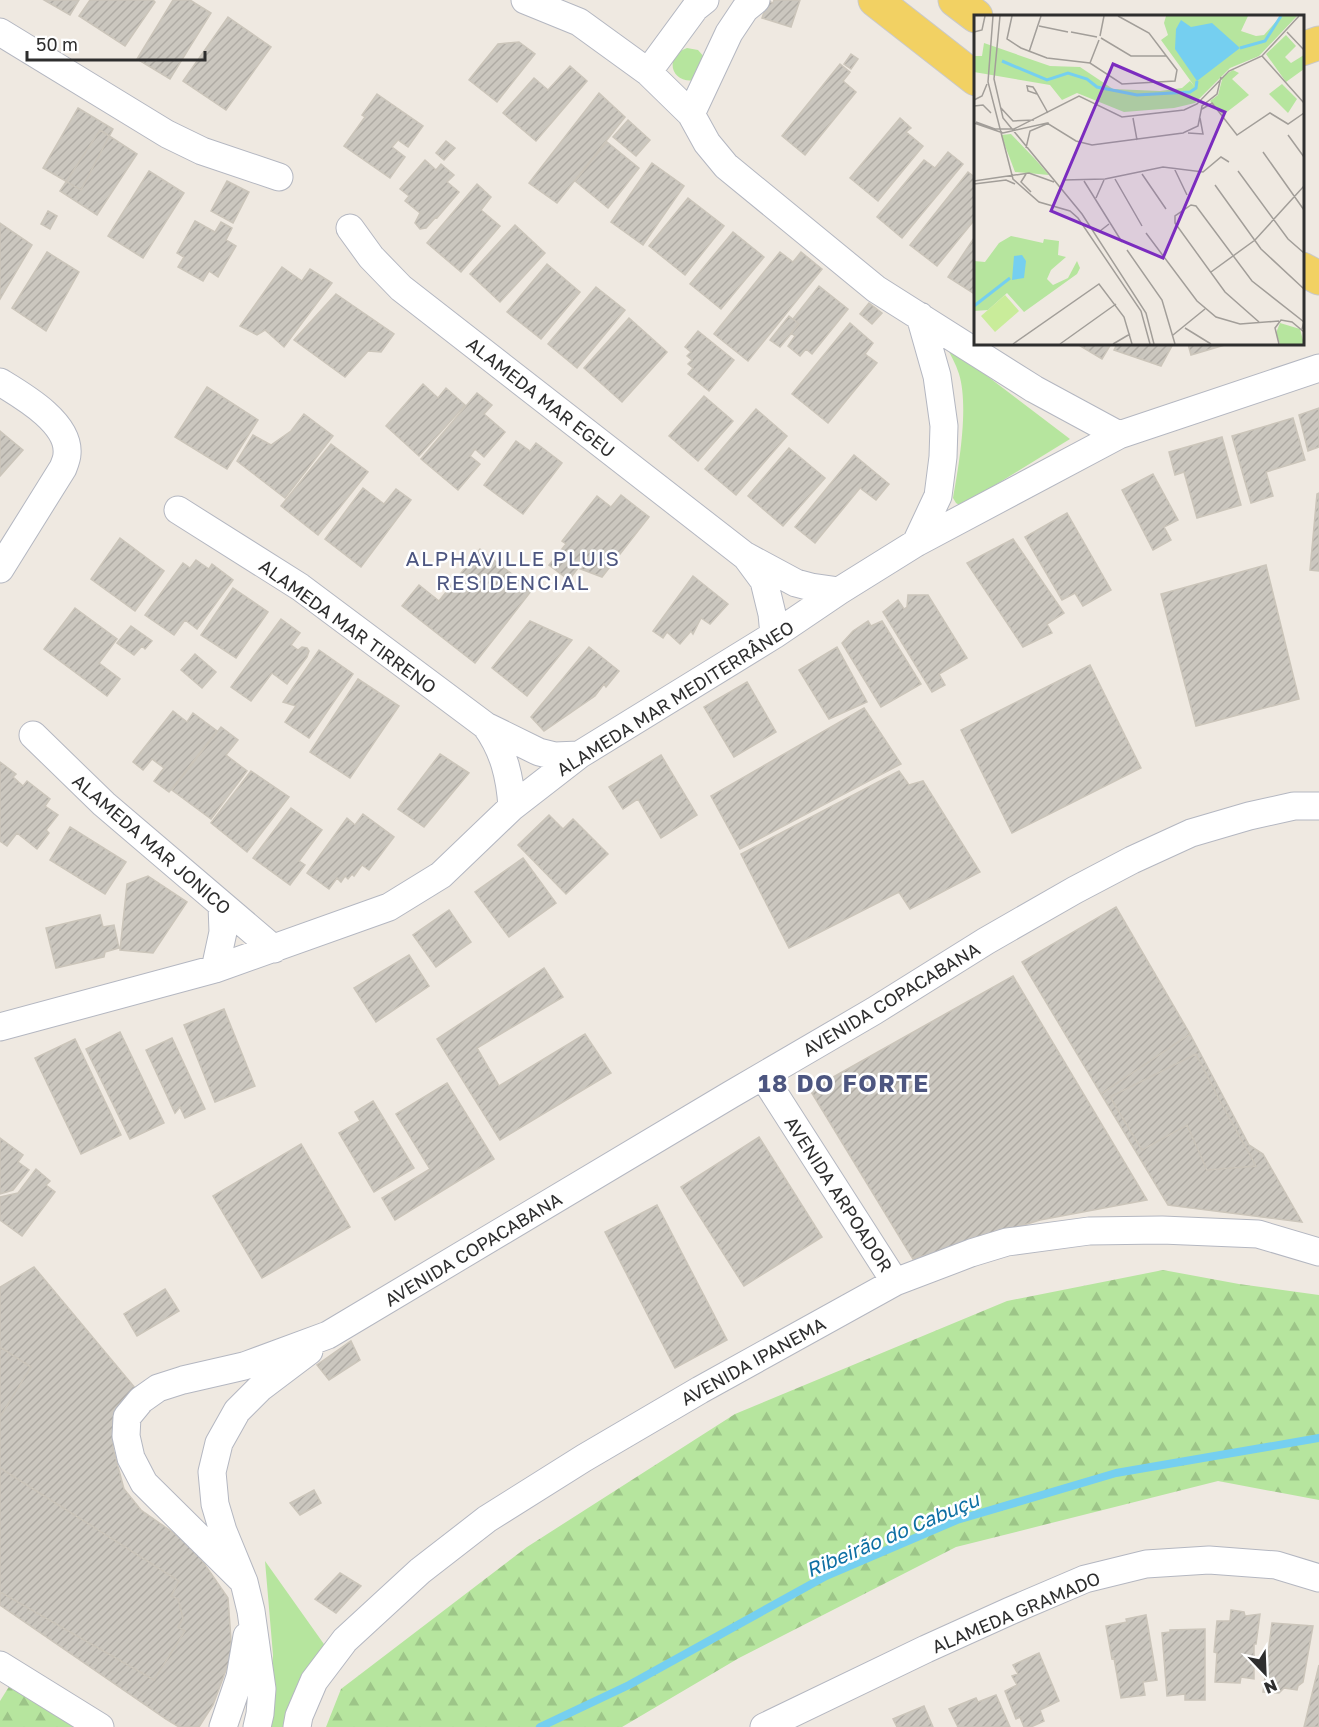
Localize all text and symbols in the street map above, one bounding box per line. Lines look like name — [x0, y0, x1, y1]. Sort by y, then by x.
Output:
inset map — [974, 15, 1304, 345]
scale bar — [27, 24, 206, 62]
text: 50 m — [36, 33, 78, 55]
street label: ALAMEDA MAR EGEU — [462, 332, 620, 462]
district label: ALPHAVILLE PLUIS RESIDENCIAL — [405, 545, 621, 595]
street label: ALAMEDA MAR TIRRENO — [255, 554, 441, 698]
street label: ALAMEDA MAR MEDITERRÂNEO — [552, 616, 798, 780]
street label: ALAMEDA MAR JONICO — [68, 769, 236, 919]
street label: AVENIDA COPACABANA — [798, 937, 984, 1061]
district label: 18 DO FORTE — [758, 1068, 930, 1097]
street label: AVENIDA ARPOADOR — [781, 1112, 897, 1276]
street label: AVENIDA COPACABANA — [380, 1187, 566, 1311]
street label: AVENIDA IPANEMA — [677, 1312, 829, 1410]
water label: Ribeirão do Cabuçu — [802, 1486, 984, 1582]
street label: ALAMEDA GRAMADO — [929, 1567, 1103, 1657]
north arrow — [1235, 1643, 1295, 1703]
text: N — [1261, 1675, 1280, 1698]

